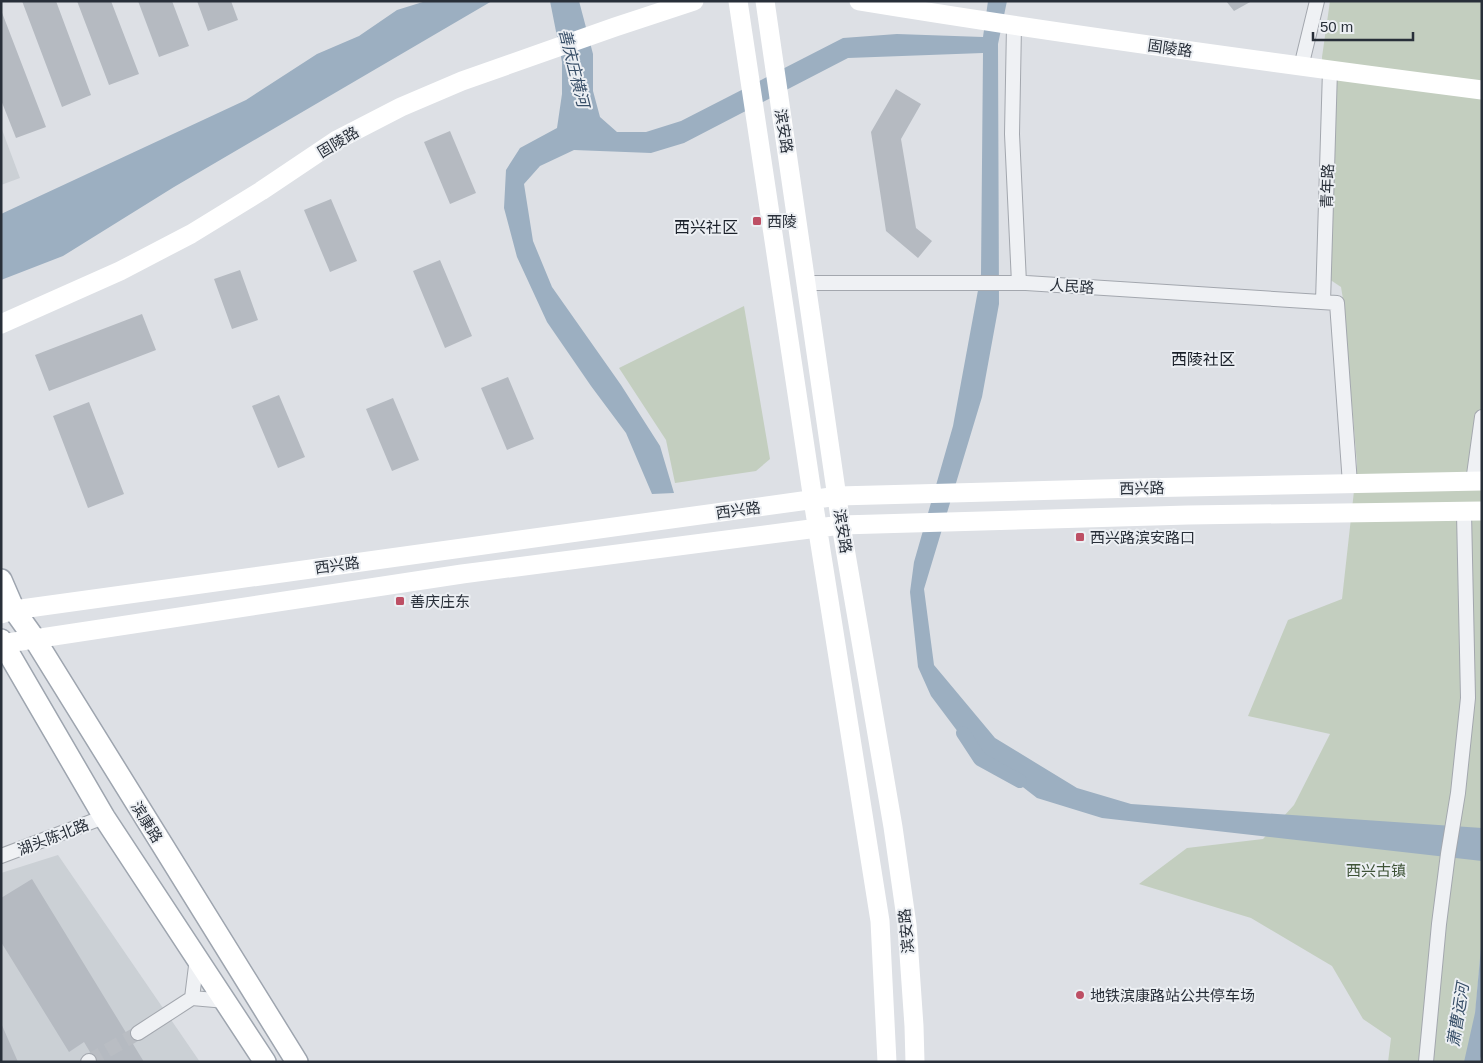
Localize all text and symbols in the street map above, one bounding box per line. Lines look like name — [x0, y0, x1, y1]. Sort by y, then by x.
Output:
scale bar — [1313, 10, 1413, 42]
text: 50 m — [1320, 18, 1353, 35]
water label: 善庆庄横河 — [556, 27, 593, 112]
street label: 固陵路 — [1147, 36, 1193, 60]
street label: 滨安路 — [772, 107, 796, 155]
street label: 固陵路 — [314, 123, 362, 161]
street label: 青年路 — [1318, 163, 1336, 209]
place label: 西陵 — [767, 213, 797, 230]
marker: 西陵 — [751, 215, 763, 227]
district label: 西兴社区 — [674, 219, 738, 236]
street label: 人民路 — [1049, 276, 1095, 296]
district label: 西陵社区 — [1171, 351, 1235, 368]
street label: 西兴路 — [1119, 479, 1165, 497]
street label: 西兴路 — [715, 498, 761, 522]
street label: 滨安路 — [831, 507, 855, 555]
place label: 西兴路滨安路口 — [1090, 529, 1195, 546]
marker: 西兴路滨安路口 — [1074, 531, 1086, 543]
street label: 西兴路 — [314, 553, 360, 577]
place label: 善庆庄东 — [410, 593, 470, 610]
marker: 善庆庄东 — [394, 595, 406, 607]
street label: 滨康路 — [128, 798, 166, 846]
street label: 湖头陈北路 — [15, 816, 91, 858]
park label: 西兴古镇 — [1346, 862, 1406, 879]
street label: 滨安路 — [896, 908, 916, 954]
water label: 萧曹运河 — [1445, 979, 1472, 1048]
place label: 地铁滨康路站公共停车场 — [1090, 987, 1255, 1004]
marker: 地铁滨康路站公共停车场 — [1074, 989, 1086, 1001]

